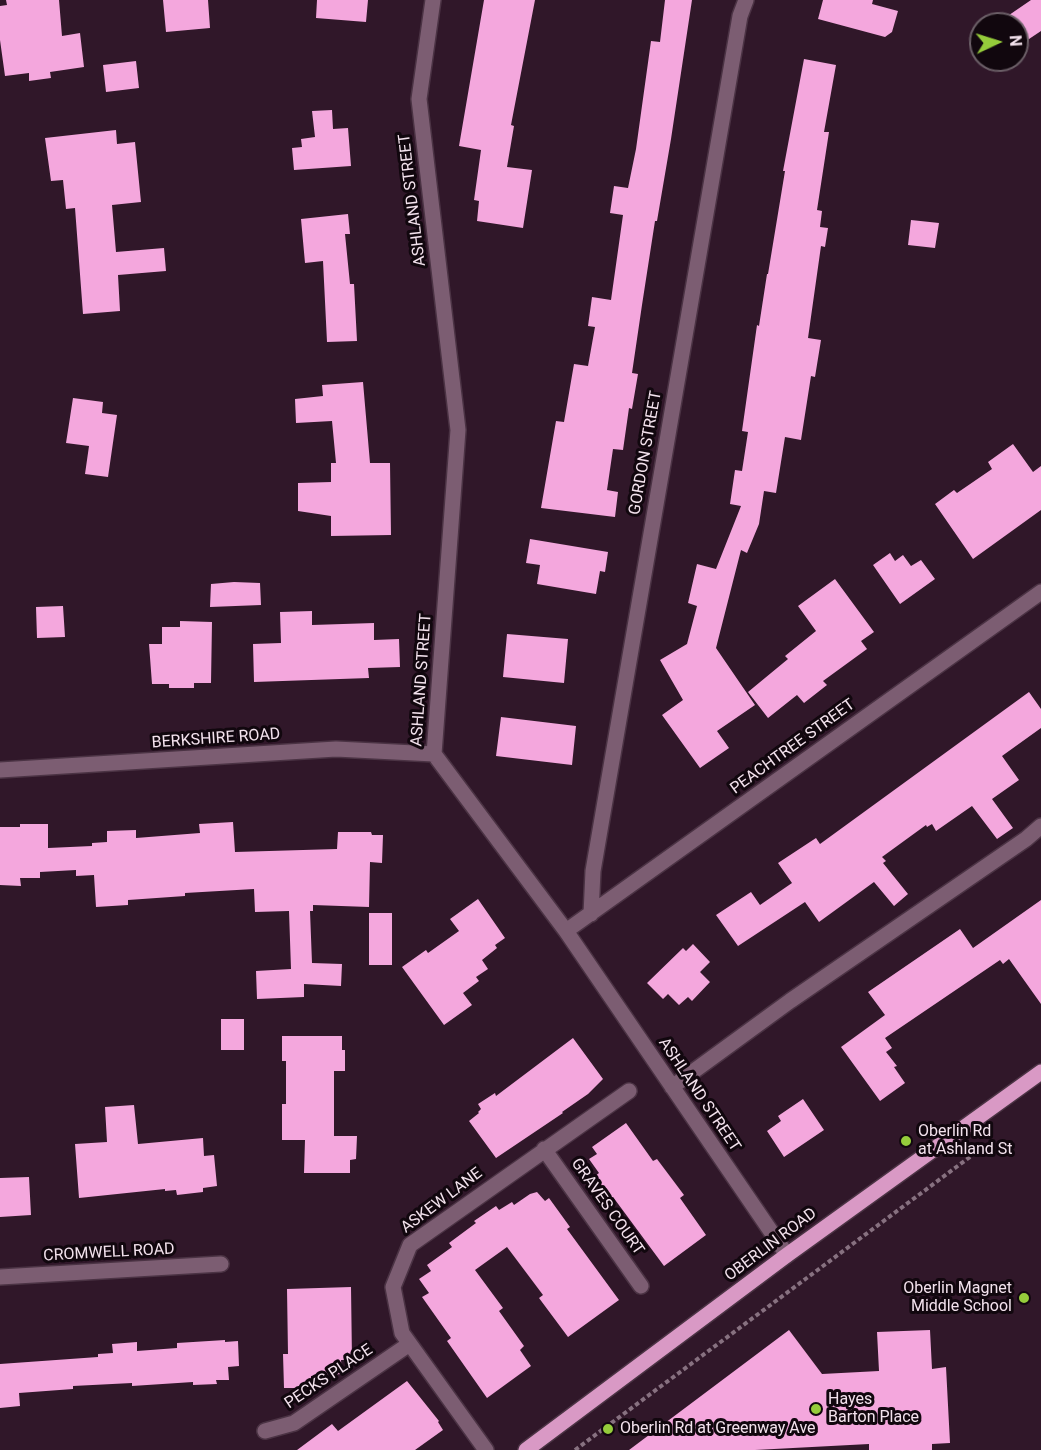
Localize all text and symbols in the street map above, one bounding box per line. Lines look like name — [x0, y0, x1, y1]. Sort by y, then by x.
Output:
north arrow — [969, 12, 1029, 72]
text: N — [1006, 35, 1025, 47]
street label: ASHLAND STREET — [395, 133, 431, 267]
street label: GORDON STREET — [626, 390, 666, 516]
street label: ASHLAND STREET — [408, 613, 436, 747]
street label: PEACHTREE STREET — [727, 695, 859, 799]
street label: BERKSHIRE ROAD — [151, 725, 281, 753]
street label: ASHLAND STREET — [654, 1034, 744, 1156]
place label: Oberlin Rd at Ashland St — [918, 1122, 1013, 1160]
marker: Oberlin Rd at Ashland St — [899, 1134, 913, 1148]
street label: GRAVES COURT — [566, 1155, 648, 1259]
street label: ASKEW LANE — [398, 1164, 486, 1238]
street label: OBERLIN ROAD — [721, 1204, 821, 1286]
street label: CROMWELL ROAD — [43, 1240, 175, 1266]
place label: Oberlin Magnet Middle School — [903, 1279, 1012, 1317]
marker: Oberlin Magnet Middle School — [1017, 1291, 1031, 1305]
street label: PECKS PLACE — [281, 1341, 377, 1413]
place label: Hayes Barton Place — [828, 1390, 919, 1428]
marker: Hayes Barton Place — [809, 1402, 823, 1416]
place label: Oberlin Rd at Greenway Ave — [620, 1419, 816, 1439]
marker: Oberlin Rd at Greenway Ave — [601, 1422, 615, 1436]

